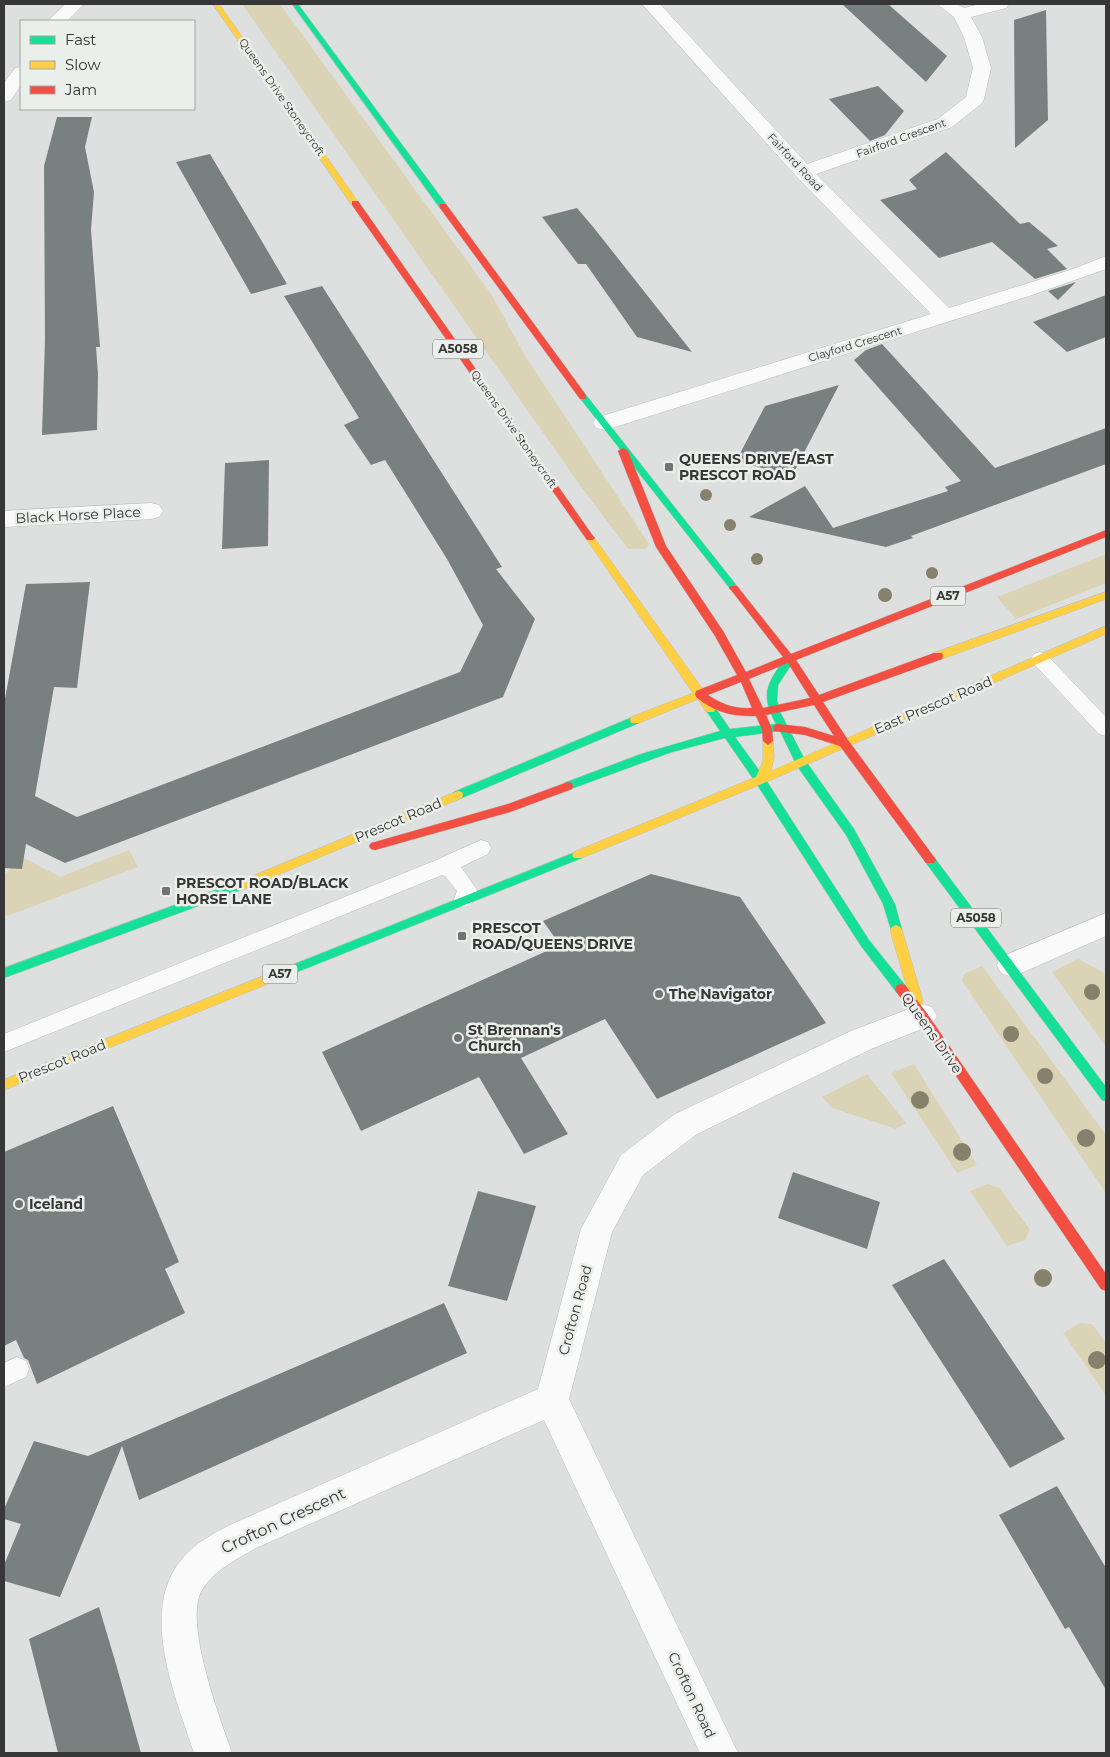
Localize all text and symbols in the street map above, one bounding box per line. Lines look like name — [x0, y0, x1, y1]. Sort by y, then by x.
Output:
legend — [20, 20, 195, 110]
text: Fast — [65, 30, 96, 49]
street label: Queens Drive Stoneycroft — [236, 35, 328, 159]
text: Slow — [65, 55, 101, 74]
text: Jam — [64, 80, 97, 99]
street label: Fairford Crescent — [854, 115, 948, 161]
street label: Fairford Road — [764, 130, 826, 194]
street label: Clayford Crescent — [807, 323, 904, 365]
road number: A5058 — [433, 339, 483, 358]
street label: Queens Drive Stoneycroft — [468, 367, 560, 491]
place label: QUEENS DRIVE/EAST PRESCOT ROAD — [679, 450, 834, 484]
marker: QUEENS DRIVE/EAST PRESCOT ROAD — [663, 461, 675, 473]
street label: Black Horse Place — [15, 503, 141, 527]
road number: A57 — [930, 586, 966, 606]
street label: East Prescot Road — [871, 672, 995, 738]
street label: Prescot Road — [352, 794, 444, 846]
place label: PRESCOT ROAD/BLACK HORSE LANE — [176, 874, 349, 908]
marker: PRESCOT ROAD/BLACK HORSE LANE — [160, 885, 172, 897]
road number: A5058 — [951, 908, 1001, 928]
place label: PRESCOT ROAD/QUEENS DRIVE — [472, 919, 633, 953]
marker: PRESCOT ROAD/QUEENS DRIVE — [456, 930, 468, 942]
road number: A57 — [262, 964, 298, 984]
place label: The Navigator — [669, 985, 772, 1003]
marker: The Navigator — [653, 988, 665, 1000]
street label: Queens Drive — [897, 989, 967, 1077]
place label: St Brennan's Church — [468, 1021, 561, 1055]
marker: St Brennan's Church — [452, 1032, 464, 1044]
street label: Prescot Road — [16, 1035, 108, 1087]
place label: Iceland — [29, 1195, 83, 1213]
marker: Iceland — [13, 1198, 25, 1210]
street label: Crofton Road — [554, 1263, 596, 1357]
street label: Crofton Crescent — [218, 1483, 349, 1558]
street label: Crofton Road — [664, 1649, 720, 1741]

